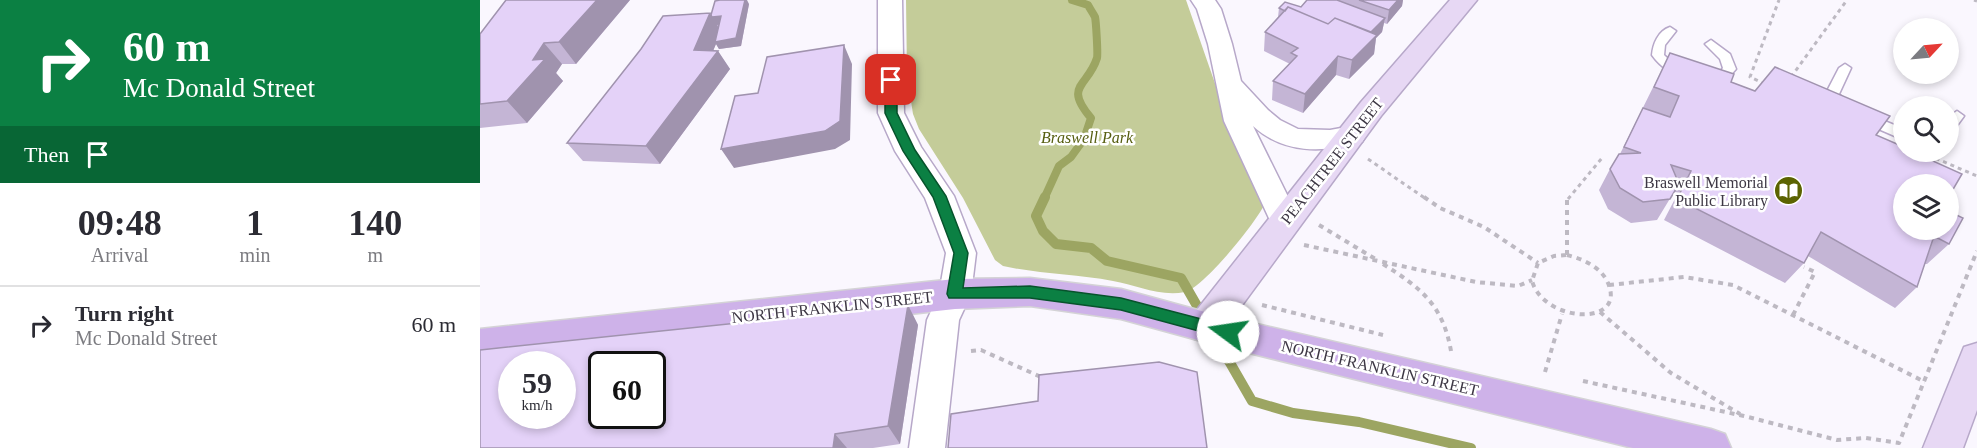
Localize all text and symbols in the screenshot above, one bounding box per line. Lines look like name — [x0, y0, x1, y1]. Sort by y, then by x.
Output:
north arrow — [1893, 18, 1959, 84]
map controls — [1893, 18, 1959, 240]
icon: right — [24, 24, 102, 102]
text: 60 m — [123, 24, 211, 70]
pin — [865, 54, 916, 105]
icon: arrive — [874, 63, 907, 96]
text: Mc Donald Street — [123, 73, 315, 103]
street label: PEACHTREE STREET — [1278, 94, 1387, 227]
button: search — [1893, 96, 1959, 162]
park label: Braswell Park — [1041, 129, 1134, 146]
icon: arrive — [81, 138, 114, 171]
text: Then — [24, 142, 69, 167]
place label: Braswell Memorial Public Library — [1644, 174, 1769, 210]
button: layers — [1893, 174, 1959, 240]
library icon: Braswell Memorial Public Library — [1773, 175, 1805, 207]
text: 09:48 — [78, 203, 162, 243]
text: 1 — [246, 203, 264, 243]
text: 140 — [348, 203, 402, 243]
text: Arrival — [91, 244, 149, 266]
text: min — [239, 244, 271, 266]
text: m — [368, 244, 383, 266]
street label: NORTH FRANKLIN STREET — [731, 288, 933, 326]
position arrow — [1196, 300, 1260, 364]
text: Turn right — [75, 301, 174, 326]
icon: right — [24, 309, 57, 342]
text: 60 m — [411, 312, 456, 337]
text: Mc Donald Street — [75, 327, 217, 349]
street label: NORTH FRANKLIN STREET — [1280, 337, 1480, 399]
speed limit sign: 60 — [588, 351, 666, 429]
text: 59 — [522, 366, 552, 399]
text: km/h — [522, 397, 552, 413]

